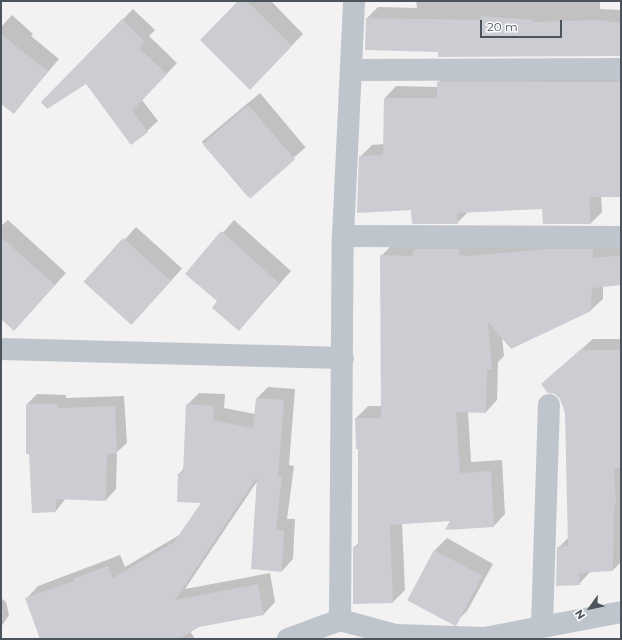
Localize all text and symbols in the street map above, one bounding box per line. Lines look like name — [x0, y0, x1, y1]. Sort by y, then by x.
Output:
scale bar — [482, 12, 564, 38]
text: 20 m — [487, 19, 518, 34]
north arrow — [570, 588, 610, 628]
text: N — [572, 607, 588, 622]

